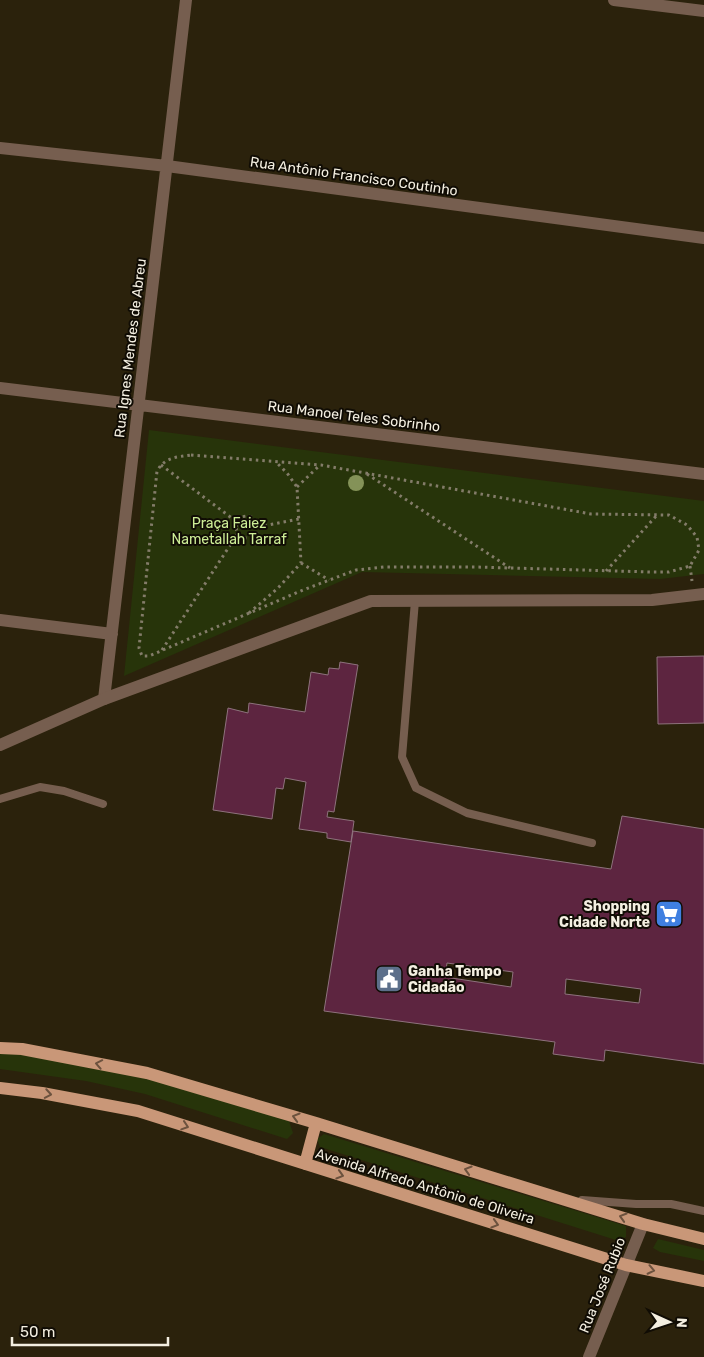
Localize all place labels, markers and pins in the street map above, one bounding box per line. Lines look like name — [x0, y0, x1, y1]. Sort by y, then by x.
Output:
place label: Shopping Cidade Norte — [559, 898, 650, 931]
supermarket icon: Shopping Cidade Norte — [654, 899, 684, 929]
place label: Ganha Tempo Cidadão — [408, 963, 501, 996]
public building icon: Ganha Tempo Cidadão — [374, 964, 404, 994]

